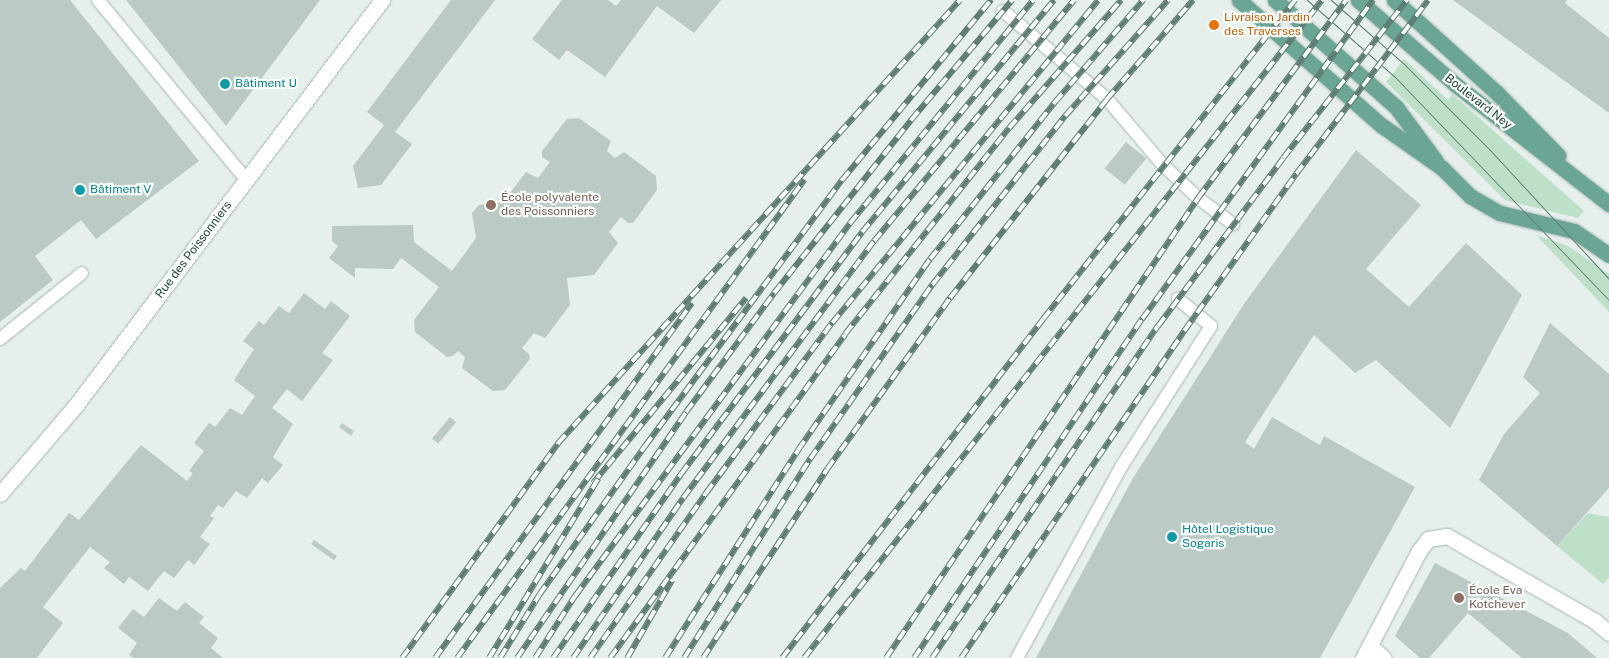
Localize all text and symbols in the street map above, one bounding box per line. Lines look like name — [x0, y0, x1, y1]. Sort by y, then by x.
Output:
place label: Livraison Jardin des Traverses — [1224, 11, 1310, 39]
marker: Livraison Jardin des Traverses — [1208, 19, 1220, 31]
street label: Boulevard Ney — [1442, 71, 1514, 133]
place label: Bâtiment U — [235, 77, 297, 91]
marker: Bâtiment U — [219, 78, 231, 90]
place label: Bâtiment V — [90, 183, 152, 197]
marker: Bâtiment V — [74, 184, 86, 196]
place label: École polyvalente des Poissonniers — [501, 191, 599, 219]
street label: Rue des Poissonniers — [153, 198, 235, 302]
marker: École polyvalente des Poissonniers — [485, 199, 497, 211]
place label: Hôtel Logistique Sogaris — [1182, 523, 1274, 551]
marker: Hôtel Logistique Sogaris — [1166, 531, 1178, 543]
place label: École Eva Kotchever — [1469, 584, 1525, 612]
marker: École Eva Kotchever — [1453, 592, 1465, 604]

